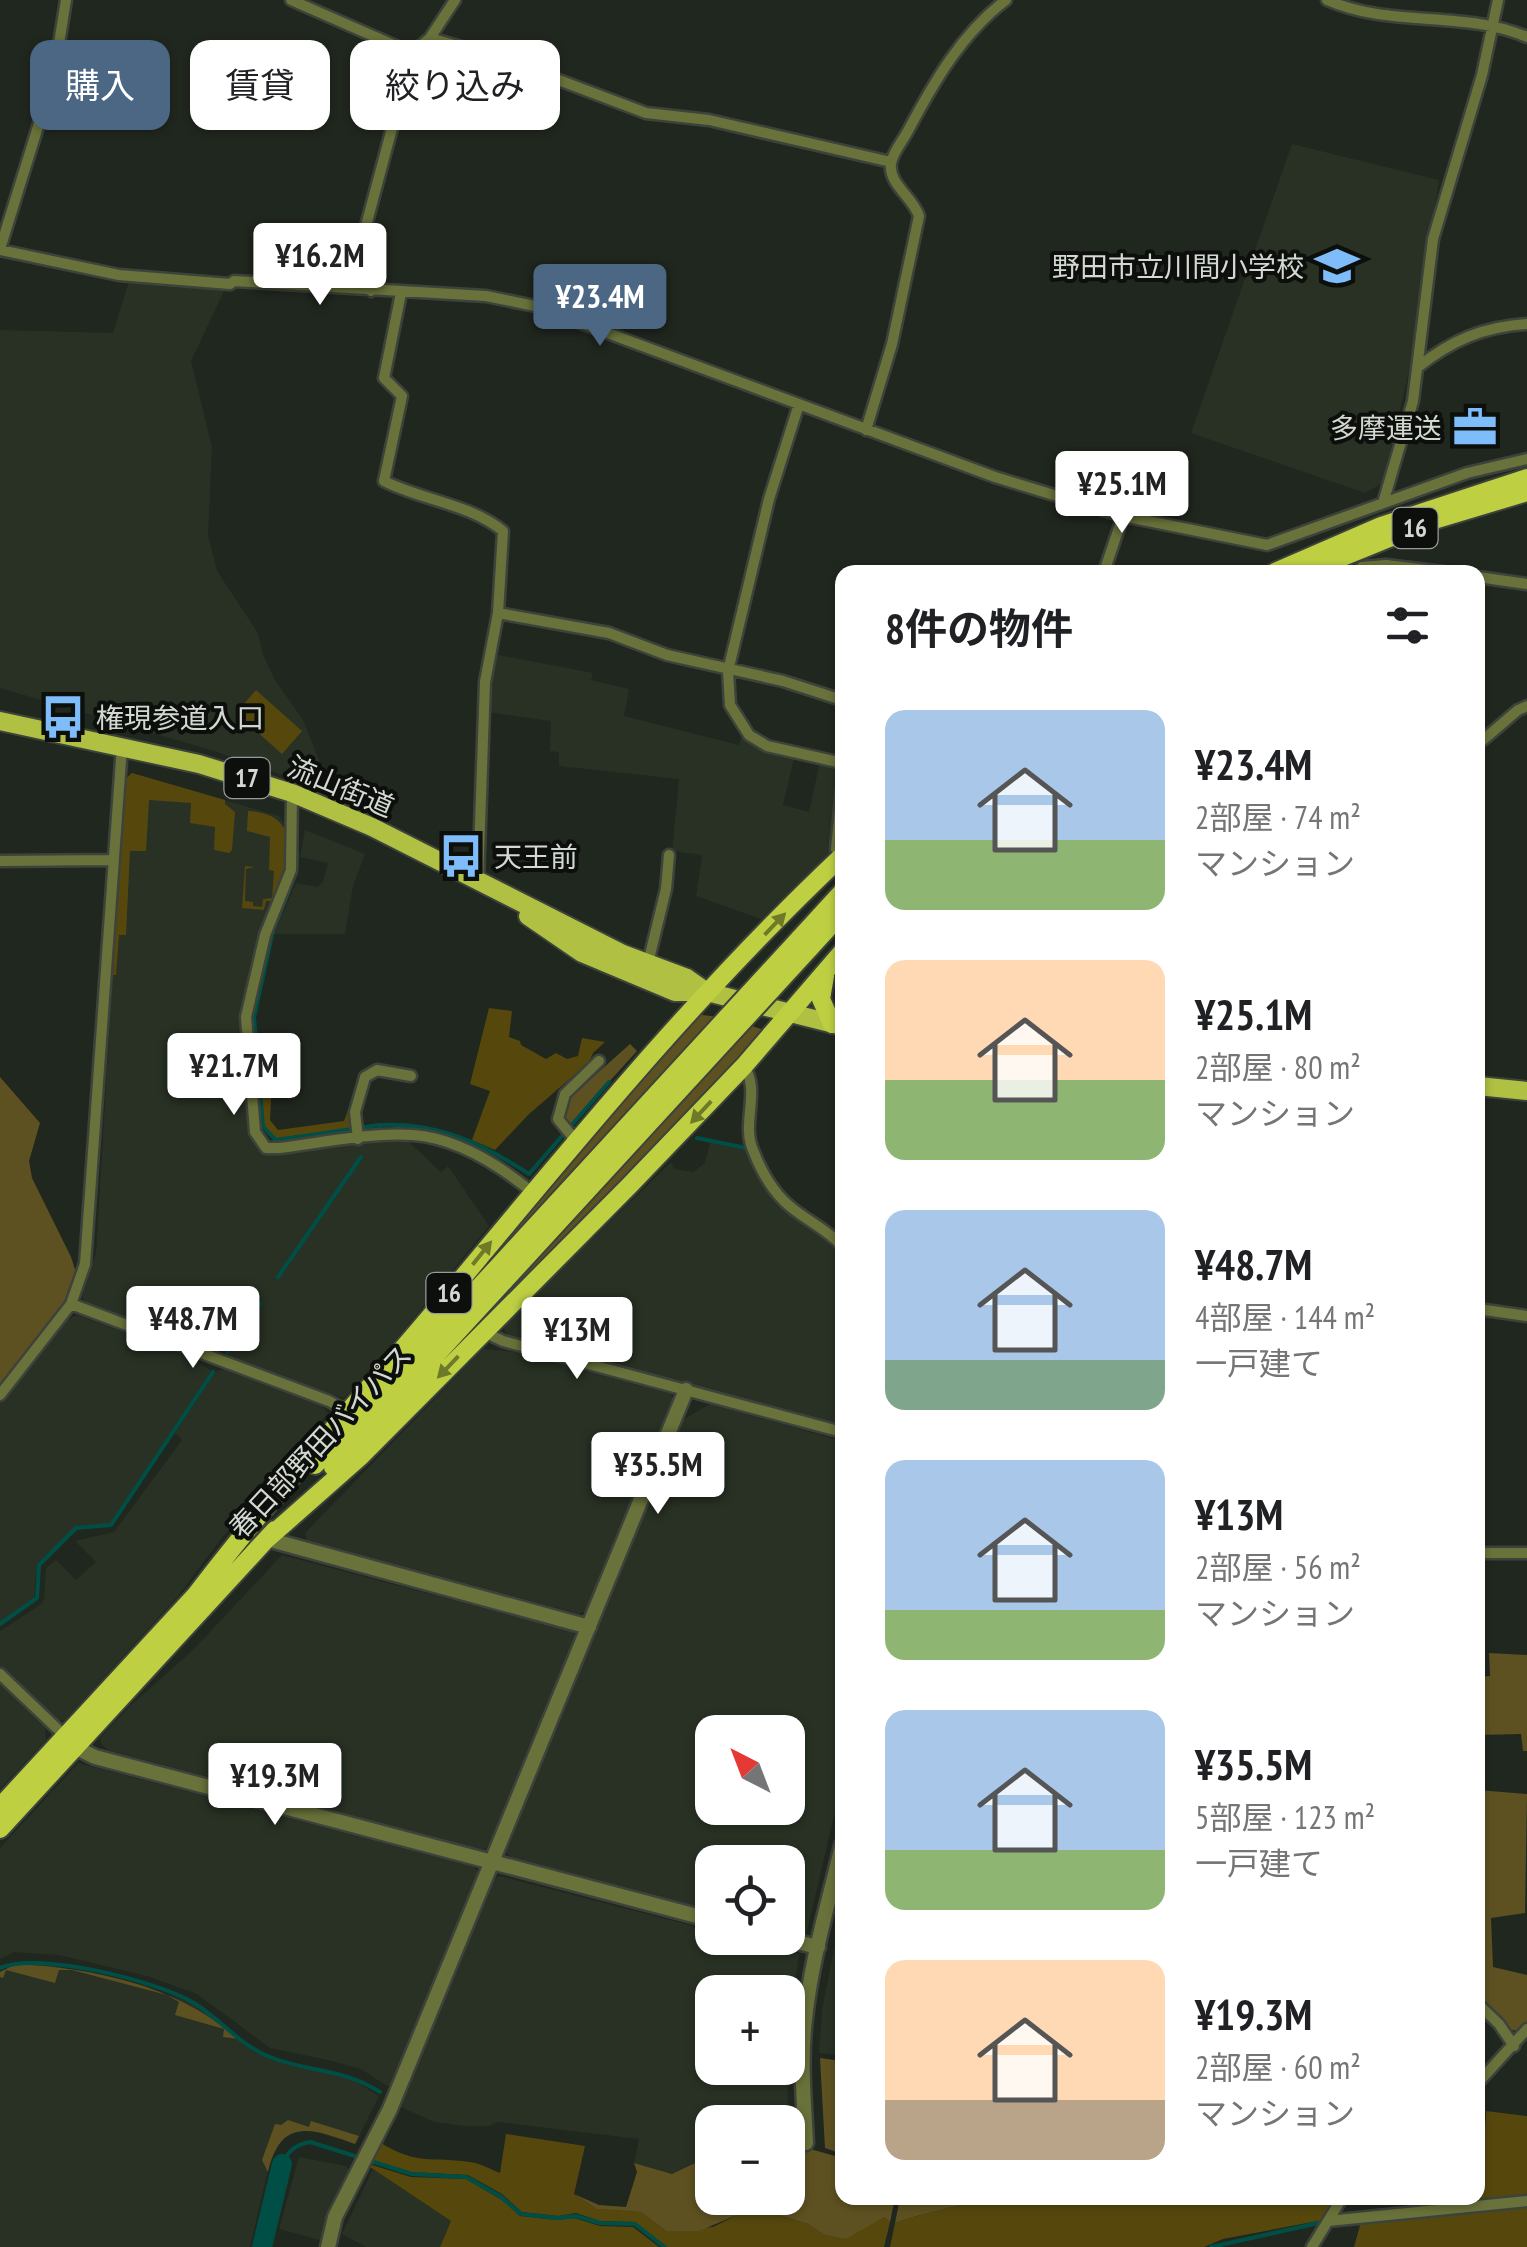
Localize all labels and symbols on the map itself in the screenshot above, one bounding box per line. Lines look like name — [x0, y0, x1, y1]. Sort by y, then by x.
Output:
pin: ¥16.2M — [239, 223, 401, 308]
school or university icon: 野田市立川間小学校 — [1313, 242, 1361, 290]
place label: 野田市立川間小学校 — [1052, 248, 1304, 285]
pin: ¥23.4M — [519, 264, 681, 349]
office icon: 多摩運送 — [1451, 403, 1499, 451]
place label: 多摩運送 — [1330, 409, 1442, 446]
pin: ¥25.1M — [1041, 451, 1203, 536]
road number: 16 — [1392, 508, 1438, 548]
bus stop icon: 権現参道入口 — [39, 693, 87, 741]
place label: 権現参道入口 — [96, 699, 264, 736]
street label: 流山街道 — [282, 747, 400, 825]
road number: 17 — [224, 758, 270, 798]
bus stop icon: 天王前 — [437, 832, 485, 880]
place label: 天王前 — [494, 838, 578, 875]
one-way arrow — [762, 912, 786, 936]
pin: ¥21.7M — [153, 1033, 315, 1118]
one-way arrow — [691, 1099, 713, 1124]
one-way arrow — [471, 1240, 492, 1265]
road number: 16 — [426, 1273, 472, 1313]
pin: ¥48.7M — [112, 1286, 274, 1371]
pin: ¥13M — [518, 1297, 636, 1382]
street label: 春日部野田バイパス — [221, 1336, 419, 1546]
one-way arrow — [437, 1355, 460, 1379]
pin: ¥35.5M — [577, 1432, 739, 1517]
north arrow — [695, 1715, 805, 1825]
pin: ¥19.3M — [194, 1743, 356, 1828]

